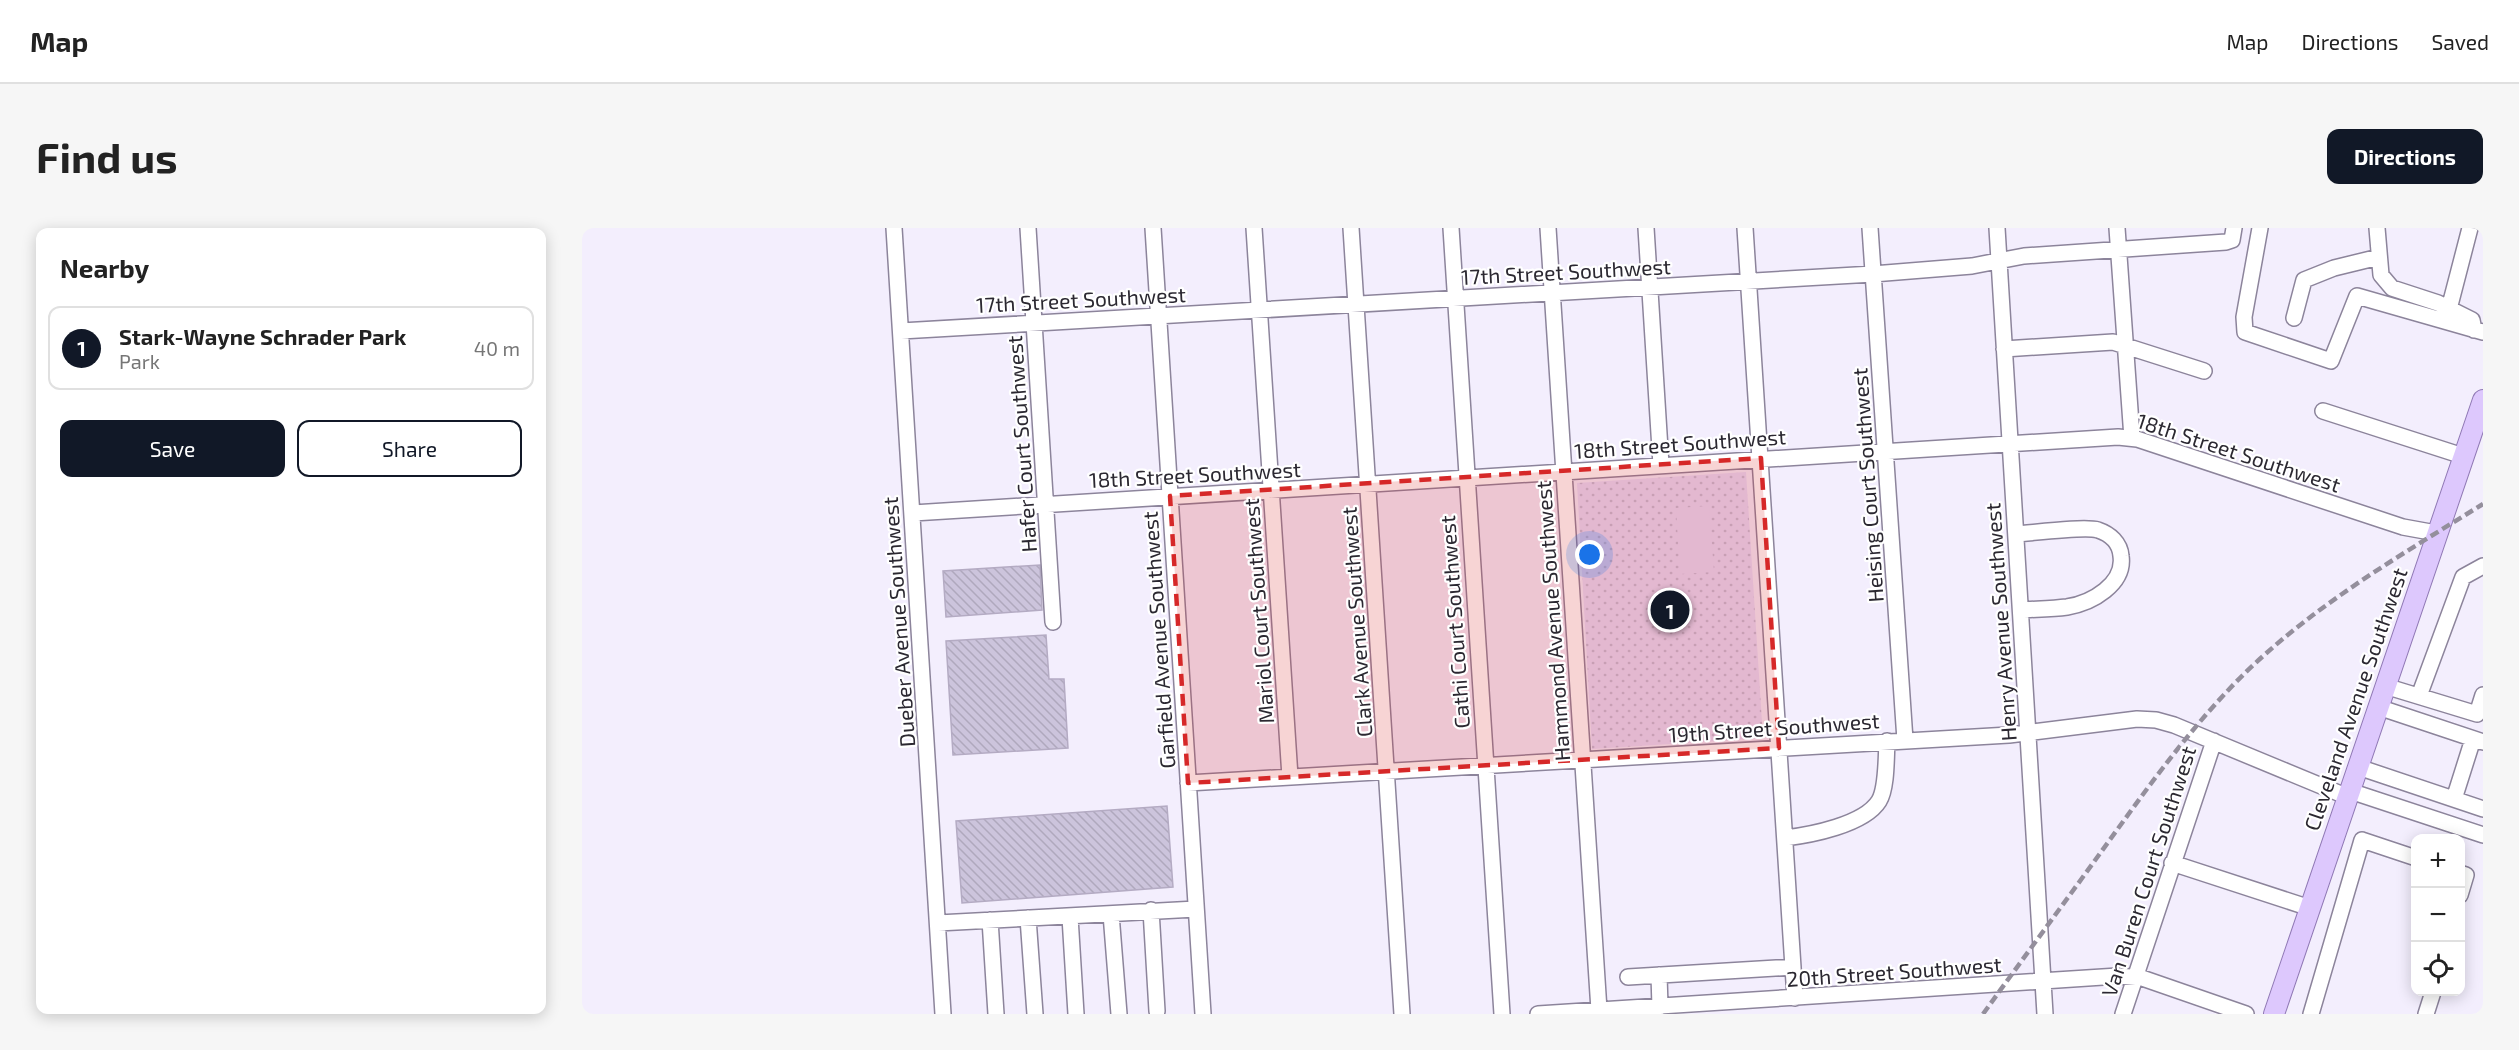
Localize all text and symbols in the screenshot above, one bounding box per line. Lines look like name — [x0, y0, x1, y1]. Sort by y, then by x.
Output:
text: Map — [30, 24, 88, 58]
text: Map — [2226, 29, 2269, 54]
text: Directions — [2302, 29, 2398, 54]
text: Saved — [2431, 29, 2489, 54]
button: Directions — [2327, 129, 2483, 184]
text: Find us — [36, 131, 178, 181]
text: Nearby — [60, 252, 149, 283]
street label: 17th Street Southwest — [1460, 253, 1672, 289]
street label: 17th Street Southwest — [975, 281, 1187, 317]
text: Stark-Wayne Schrader Park — [119, 323, 406, 349]
street label: Hafer Court Southwest — [1001, 335, 1041, 553]
text: 1 — [77, 336, 86, 360]
text: 40 m — [474, 336, 520, 360]
text: Park — [119, 349, 160, 373]
street label: Heising Court Southwest — [1846, 367, 1888, 603]
street label: 18th Street Southwest — [2134, 407, 2344, 497]
button: Save — [60, 420, 285, 477]
button: Share — [297, 420, 522, 477]
street label: 18th Street Southwest — [1573, 423, 1787, 463]
street label: 18th Street Southwest — [1088, 456, 1302, 492]
street label: Hammond Avenue Southwest — [1530, 480, 1574, 762]
street label: Dueber Avenue Southwest — [877, 496, 919, 748]
street label: Mariol Court Southwest — [1238, 497, 1278, 725]
street label: Henry Avenue Southwest — [1979, 502, 2021, 742]
street label: Clark Avenue Southwest — [1335, 506, 1377, 738]
street label: Garfield Avenue Southwest — [1137, 511, 1179, 769]
street label: Cathi Court Southwest — [1434, 515, 1474, 729]
your location — [1575, 540, 1604, 569]
street label: Cleveland Avenue Southwest — [2298, 564, 2412, 834]
pin: 1 — [1650, 588, 1690, 632]
street label: 19th Street Southwest — [1668, 707, 1880, 747]
street label: Van Buren Court Southwest — [2096, 743, 2200, 999]
map controls — [2411, 834, 2465, 996]
button: + — [2411, 834, 2465, 888]
button: − — [2411, 888, 2465, 942]
button: locate — [2411, 942, 2465, 996]
street label: 20th Street Southwest — [1786, 951, 2002, 991]

